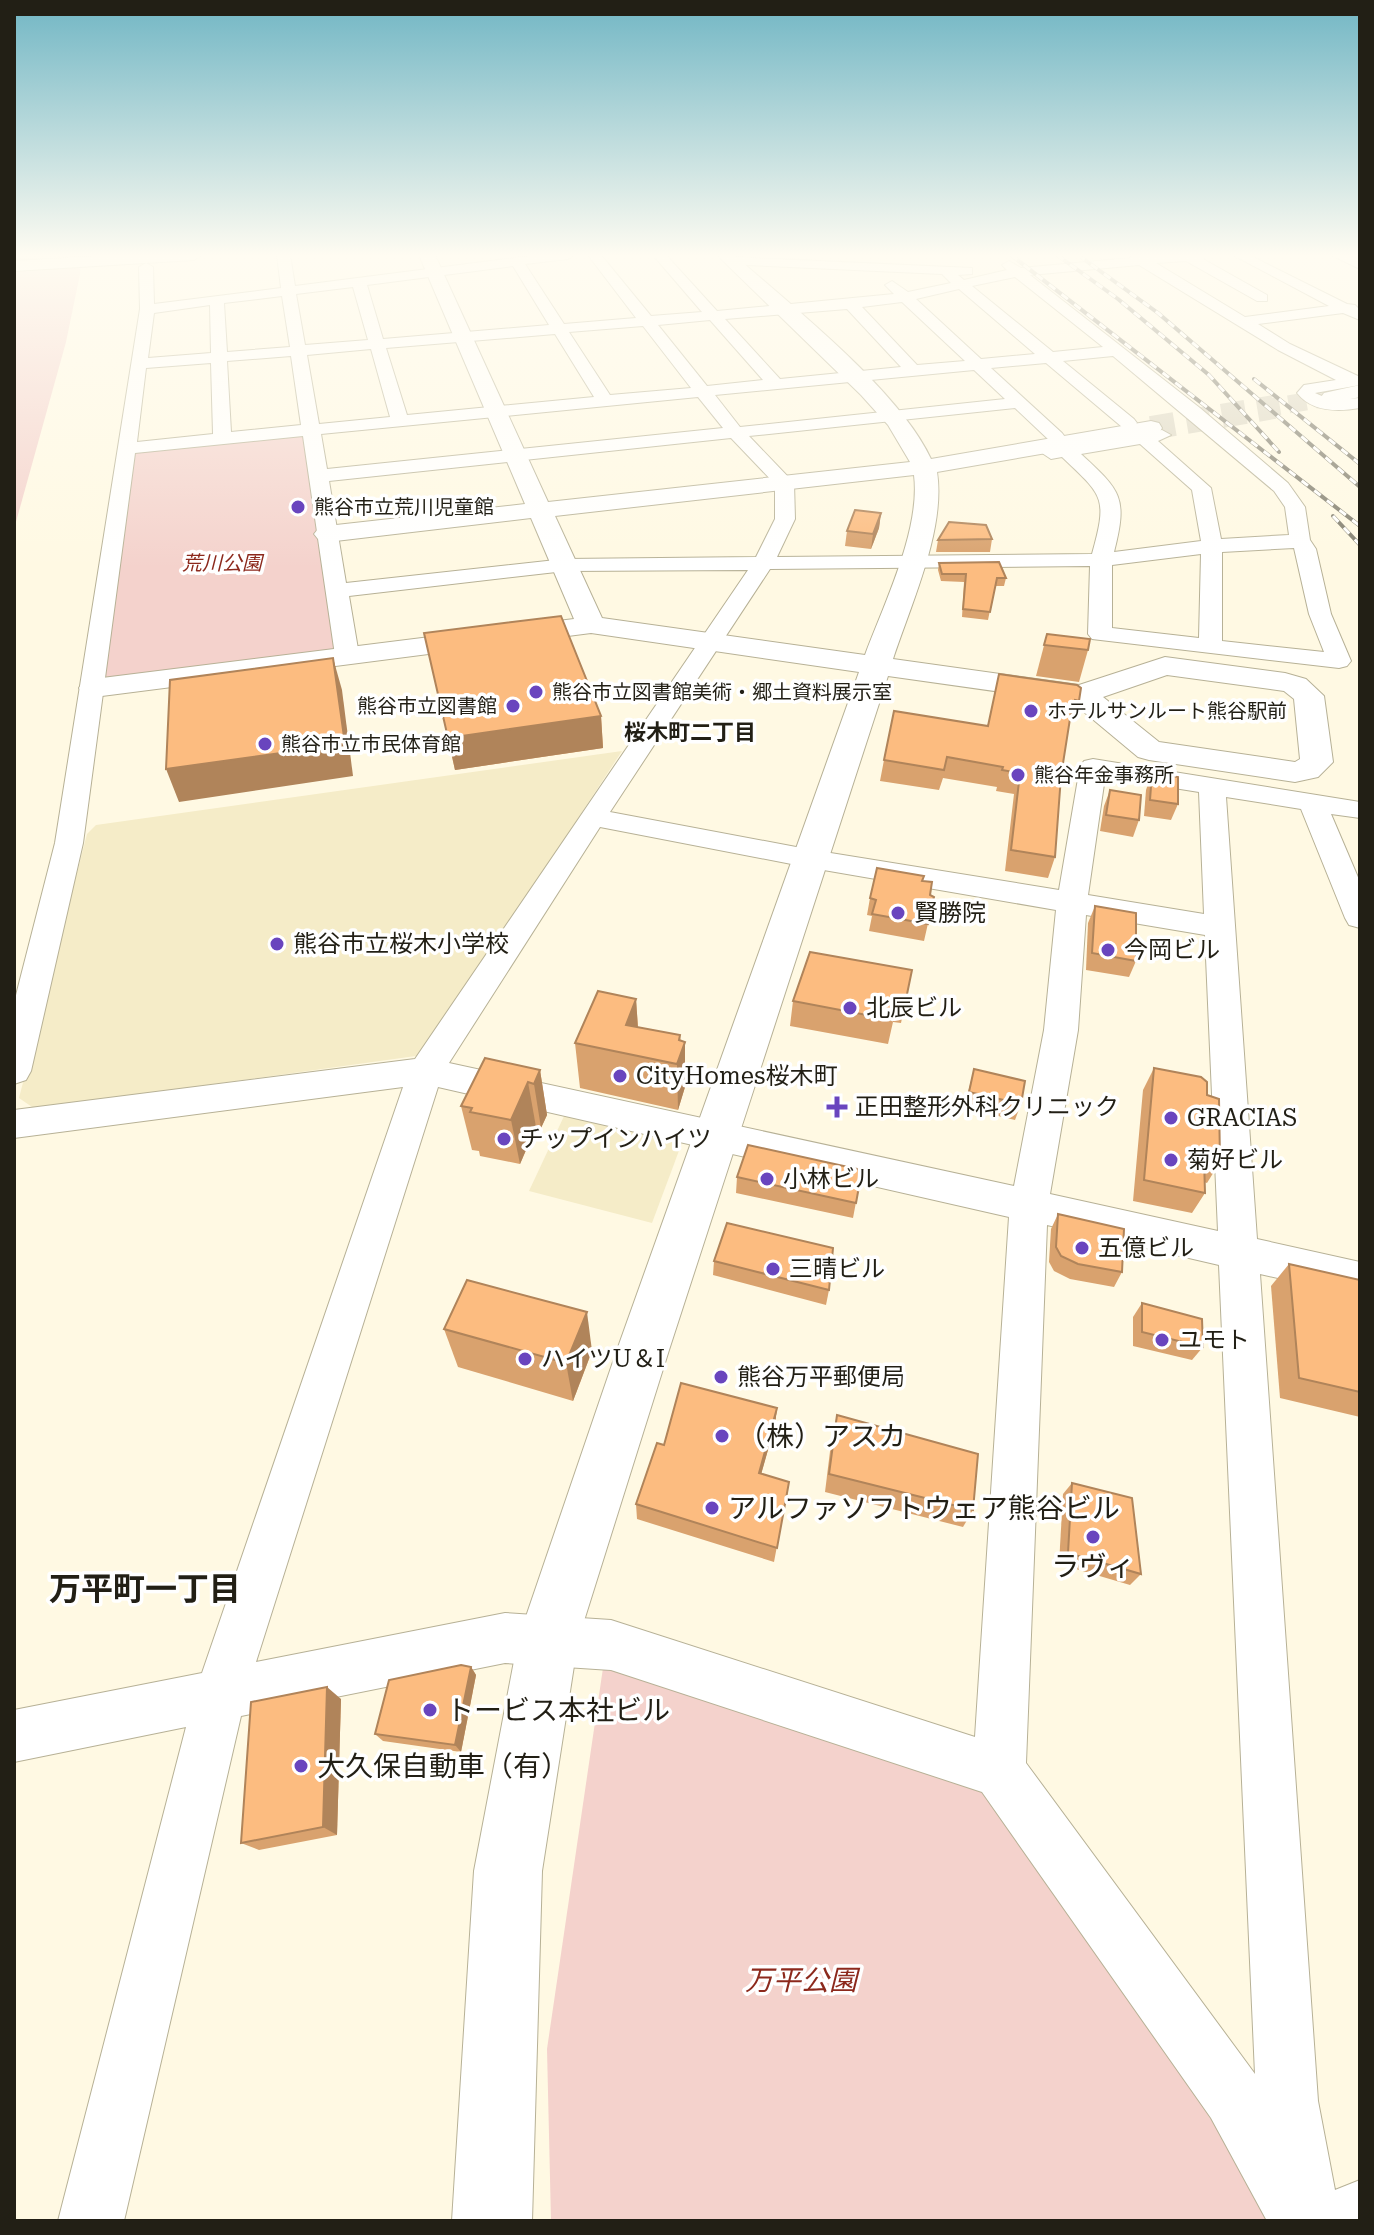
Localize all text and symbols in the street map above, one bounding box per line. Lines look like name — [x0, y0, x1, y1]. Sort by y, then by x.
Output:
place label: 熊谷市立荒川児童館 — [314, 495, 494, 519]
marker: 熊谷市立荒川児童館 — [289, 498, 307, 516]
park label: 荒川公園 — [182, 551, 265, 575]
place label: 熊谷市立図書館美術・郷土資料展示室 — [552, 680, 892, 704]
marker: 熊谷市立図書館美術・郷土資料展示室 — [527, 683, 545, 701]
place label: 熊谷市立図書館 — [357, 694, 497, 718]
marker: 熊谷市立図書館 — [504, 697, 522, 715]
place label: ホテルサンルート熊谷駅前 — [1047, 699, 1287, 723]
marker: ホテルサンルート熊谷駅前 — [1022, 702, 1040, 720]
district label: 桜木町二丁目 — [624, 720, 756, 745]
place label: 熊谷市立市民体育館 — [281, 732, 461, 756]
marker: 熊谷市立市民体育館 — [256, 735, 274, 753]
place label: 熊谷年金事務所 — [1034, 763, 1174, 787]
marker: 熊谷年金事務所 — [1009, 766, 1027, 784]
place label: 賢勝院 — [914, 899, 986, 927]
marker: 賢勝院 — [889, 904, 907, 922]
place label: 熊谷市立桜木小学校 — [293, 930, 509, 958]
marker: 熊谷市立桜木小学校 — [268, 935, 286, 953]
place label: 今岡ビル — [1124, 936, 1220, 964]
marker: 今岡ビル — [1099, 941, 1117, 959]
place label: 北辰ビル — [866, 994, 962, 1022]
marker: 北辰ビル — [841, 999, 859, 1017]
place label: CityHomes桜木町 — [636, 1062, 837, 1090]
marker: CityHomes桜木町 — [611, 1067, 629, 1085]
place label: 正田整形外科クリニック — [855, 1093, 1119, 1121]
marker: 正田整形外科クリニック — [826, 1096, 848, 1118]
place label: GRACIAS — [1187, 1104, 1297, 1132]
marker: GRACIAS — [1162, 1109, 1180, 1127]
place label: チップインハイツ — [520, 1125, 712, 1153]
marker: チップインハイツ — [495, 1130, 513, 1148]
place label: 菊好ビル — [1187, 1146, 1283, 1174]
marker: 菊好ビル — [1162, 1151, 1180, 1169]
place label: 小林ビル — [783, 1165, 879, 1193]
marker: 小林ビル — [758, 1170, 776, 1188]
place label: 五億ビル — [1098, 1234, 1194, 1262]
marker: 五億ビル — [1073, 1239, 1091, 1257]
place label: 三晴ビル — [789, 1255, 885, 1283]
marker: 三晴ビル — [764, 1260, 782, 1278]
place label: ユモト — [1178, 1326, 1250, 1354]
marker: ユモト — [1153, 1331, 1171, 1349]
place label: ハイツU＆I — [541, 1345, 665, 1373]
marker: ハイツU＆I — [516, 1350, 534, 1368]
place label: 熊谷万平郵便局 — [737, 1363, 905, 1391]
marker: 熊谷万平郵便局 — [712, 1368, 730, 1386]
place label: （株）アスカ — [738, 1420, 906, 1453]
marker: （株）アスカ — [713, 1427, 731, 1445]
place label: アルファソフトウェア熊谷ビル — [728, 1492, 1120, 1525]
marker: アルファソフトウェア熊谷ビル — [703, 1499, 721, 1517]
marker: ラヴィ — [1084, 1528, 1102, 1546]
place label: ラヴィ — [1051, 1550, 1135, 1583]
district label: 万平町一丁目 — [49, 1570, 241, 1608]
place label: トービス本社ビル — [446, 1694, 670, 1727]
marker: トービス本社ビル — [421, 1701, 439, 1719]
place label: 大久保自動車（有） — [317, 1750, 569, 1783]
marker: 大久保自動車（有） — [292, 1757, 310, 1775]
park label: 万平公園 — [745, 1964, 861, 1997]

